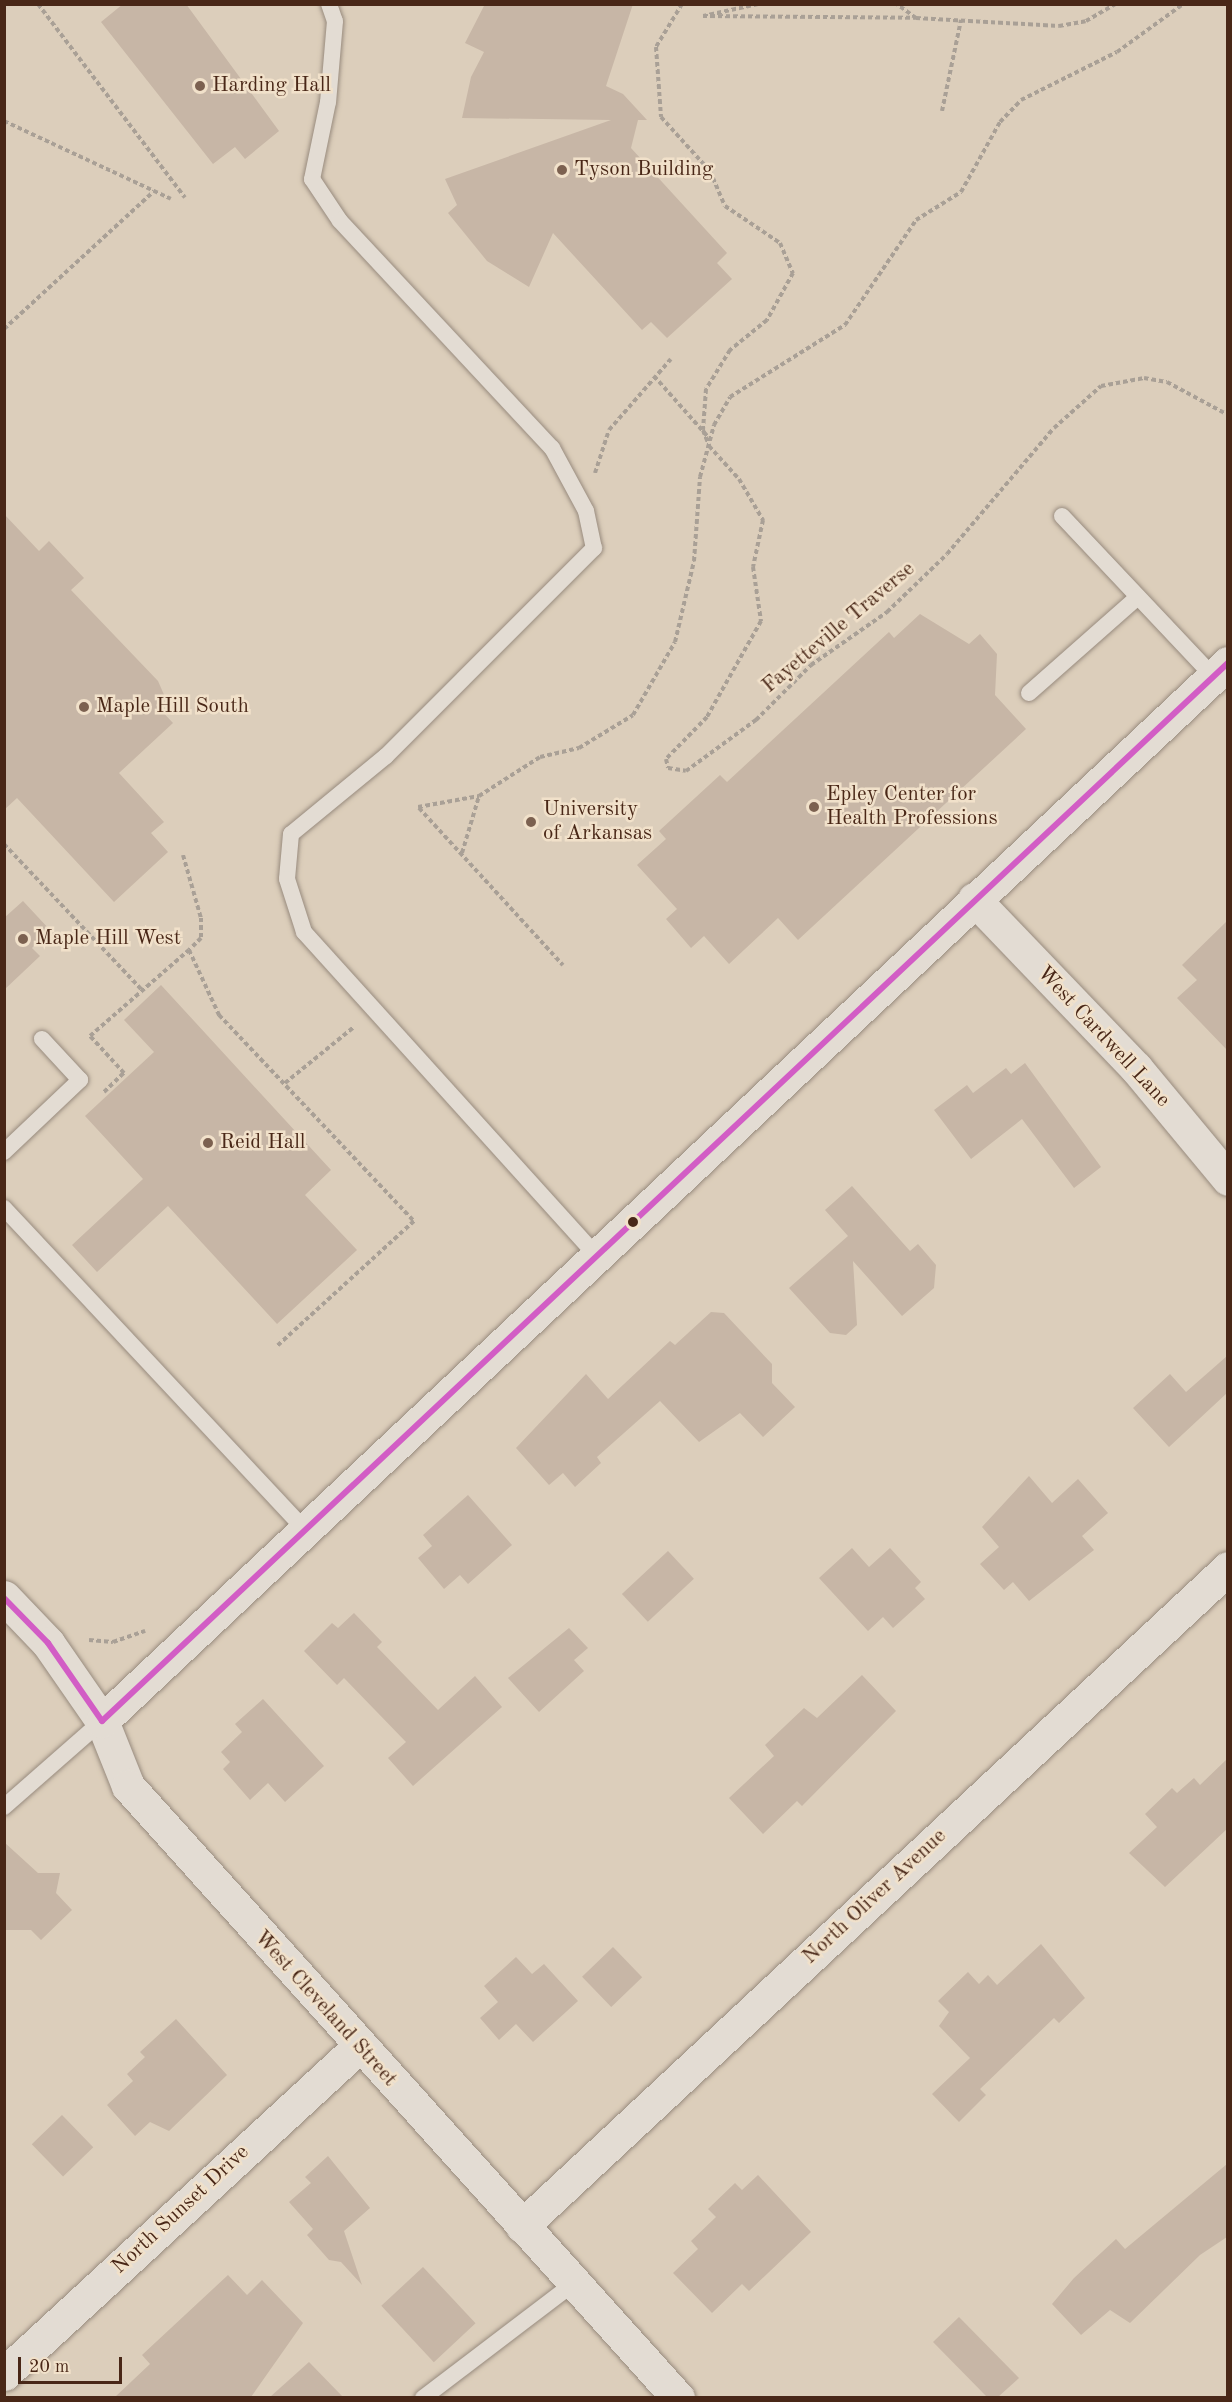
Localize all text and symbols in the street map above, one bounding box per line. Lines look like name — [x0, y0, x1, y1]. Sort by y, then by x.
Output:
place label: Harding Hall — [212, 73, 331, 99]
marker: Harding Hall — [193, 79, 207, 93]
place label: Tyson Building — [574, 157, 713, 183]
marker: Tyson Building — [555, 163, 569, 177]
street label: Fayetteville Traverse — [758, 557, 920, 699]
place label: Maple Hill South — [96, 694, 249, 720]
marker: Maple Hill South — [77, 700, 91, 714]
place label: Epley Center for Health Professions — [826, 782, 998, 832]
place label: University of Arkansas — [543, 797, 652, 847]
marker: Epley Center for Health Professions — [807, 800, 821, 814]
marker: University of Arkansas — [524, 815, 538, 829]
place label: Maple Hill West — [35, 926, 181, 952]
marker: Maple Hill West — [16, 932, 30, 946]
street label: West Cardwell Lane — [1031, 961, 1175, 1113]
place label: Reid Hall — [220, 1130, 305, 1156]
marker: Reid Hall — [201, 1136, 215, 1150]
unlabelled marker — [627, 1216, 639, 1228]
street label: North Oliver Avenue — [798, 1824, 952, 1970]
street label: West Cleveland Street — [248, 1926, 402, 2092]
street label: North Sunset Drive — [107, 2140, 255, 2280]
scale bar — [21, 2345, 124, 2383]
text: 20 m — [29, 2358, 69, 2376]

